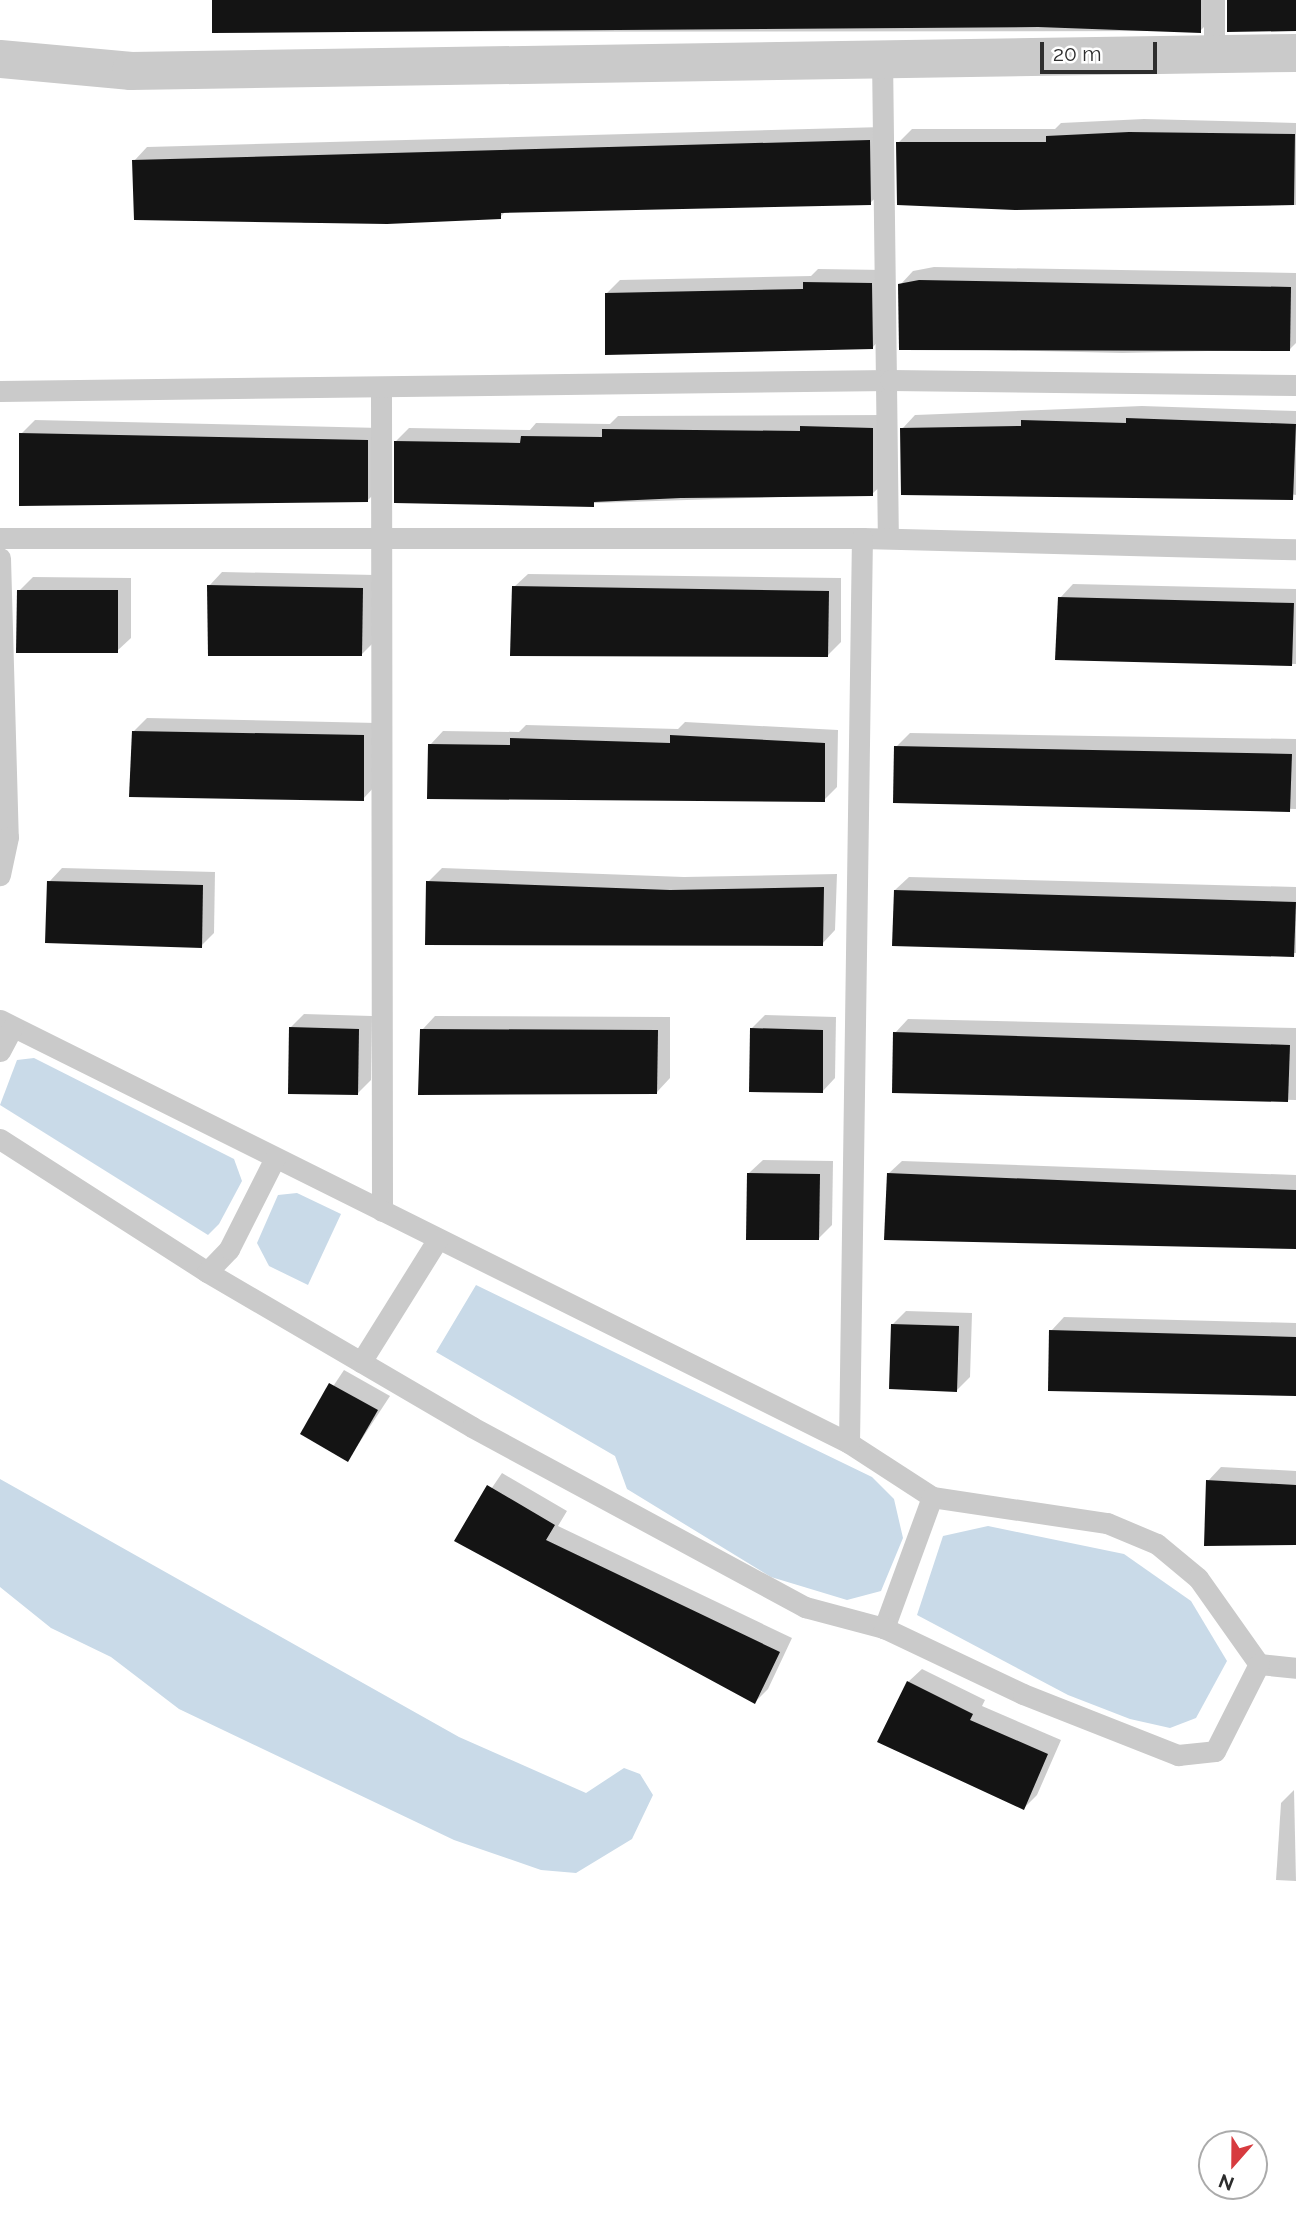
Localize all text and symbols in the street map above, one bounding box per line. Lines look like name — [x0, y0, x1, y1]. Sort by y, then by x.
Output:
scale bar — [1044, 28, 1161, 72]
text: 20 m — [1053, 41, 1101, 66]
north arrow — [1198, 2130, 1268, 2200]
text: N — [1215, 2170, 1237, 2196]

